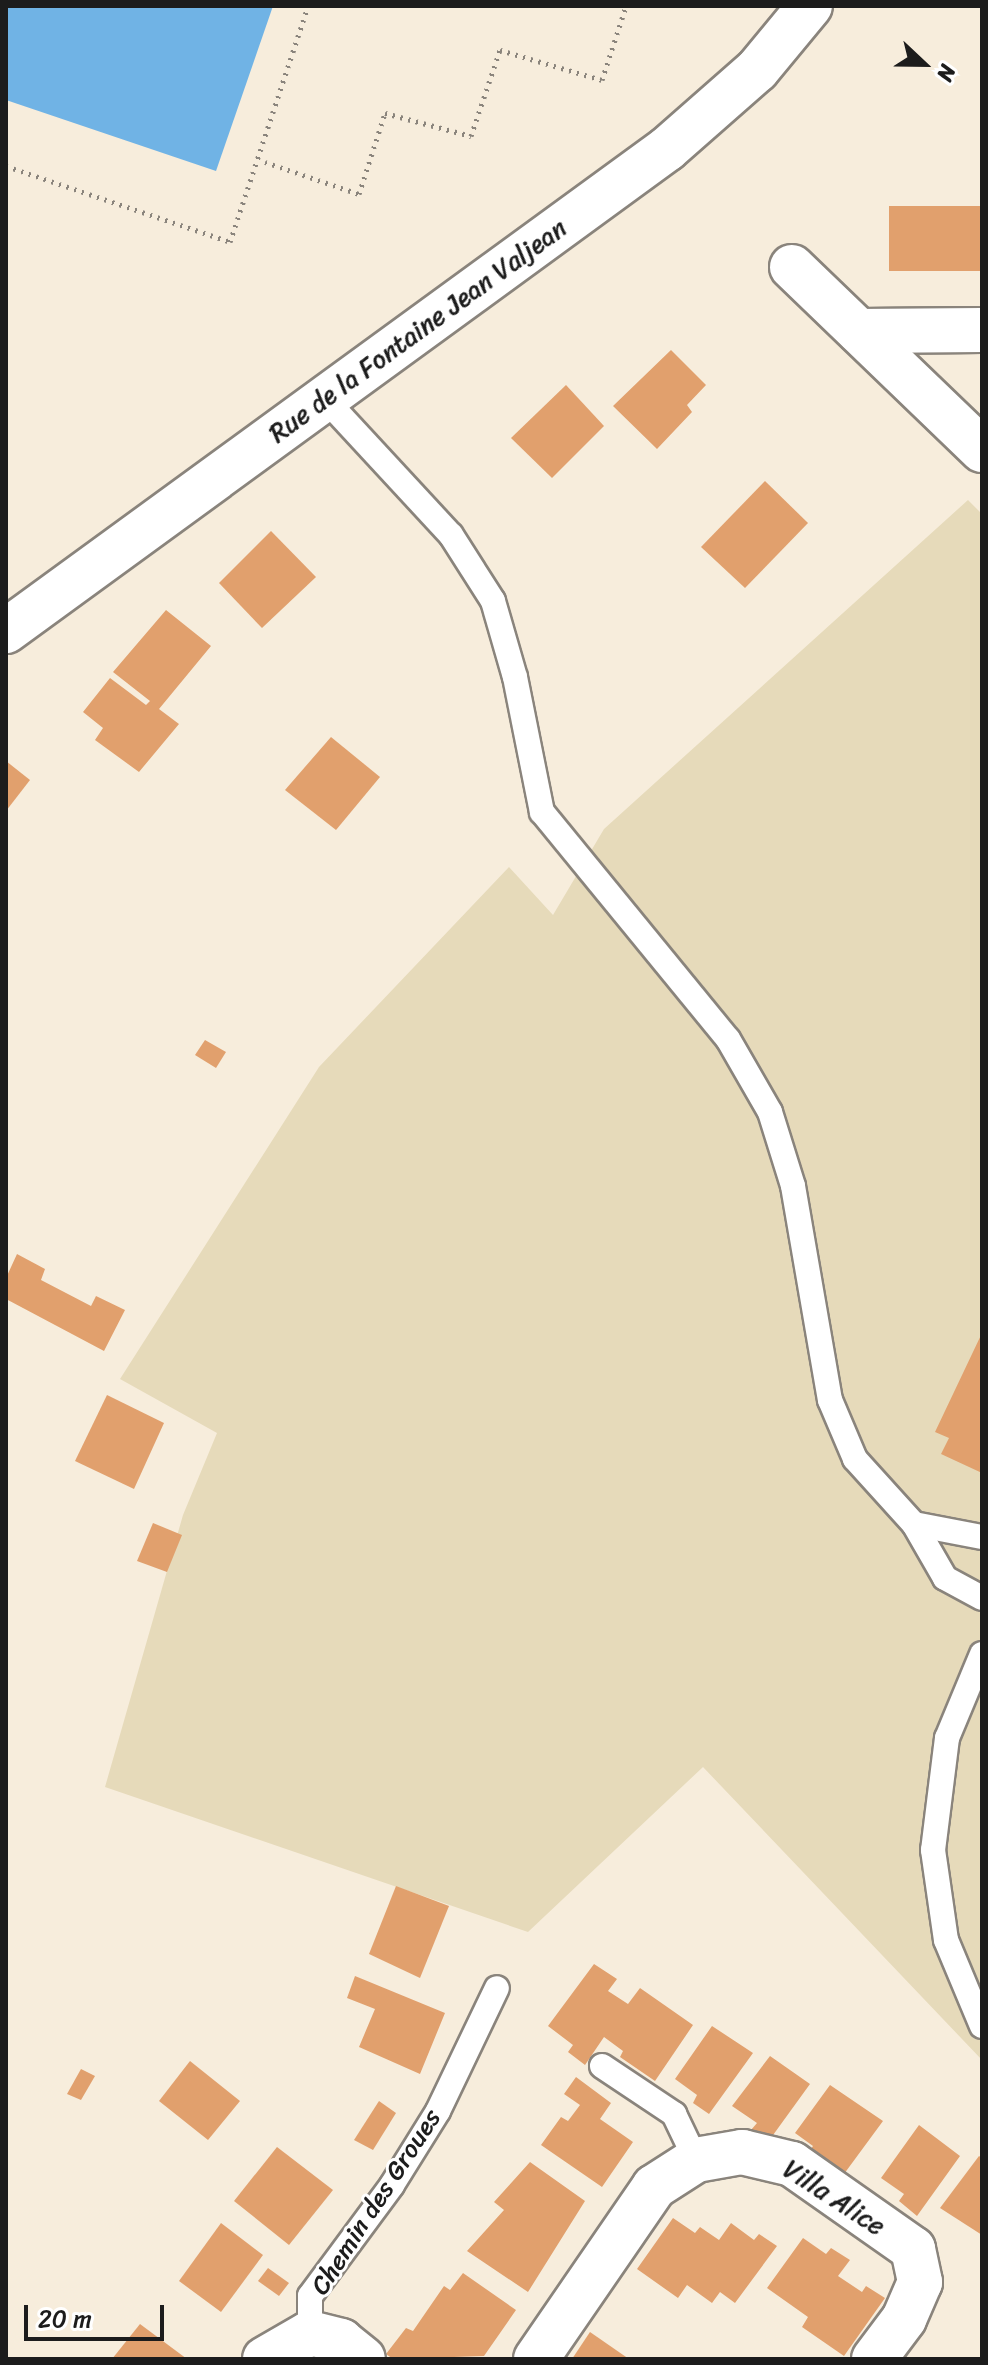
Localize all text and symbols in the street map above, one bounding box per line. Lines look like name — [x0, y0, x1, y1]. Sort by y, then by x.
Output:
north arrow — [884, 24, 964, 104]
text: N — [926, 59, 968, 88]
street label: Rue de la Fontaine Jean Valjean — [263, 212, 573, 450]
street label: Chemin des Groues — [304, 2103, 448, 2301]
street label: Villa Alice — [777, 2154, 891, 2242]
scale bar — [28, 2289, 168, 2339]
text: 20 m — [38, 2298, 92, 2340]

